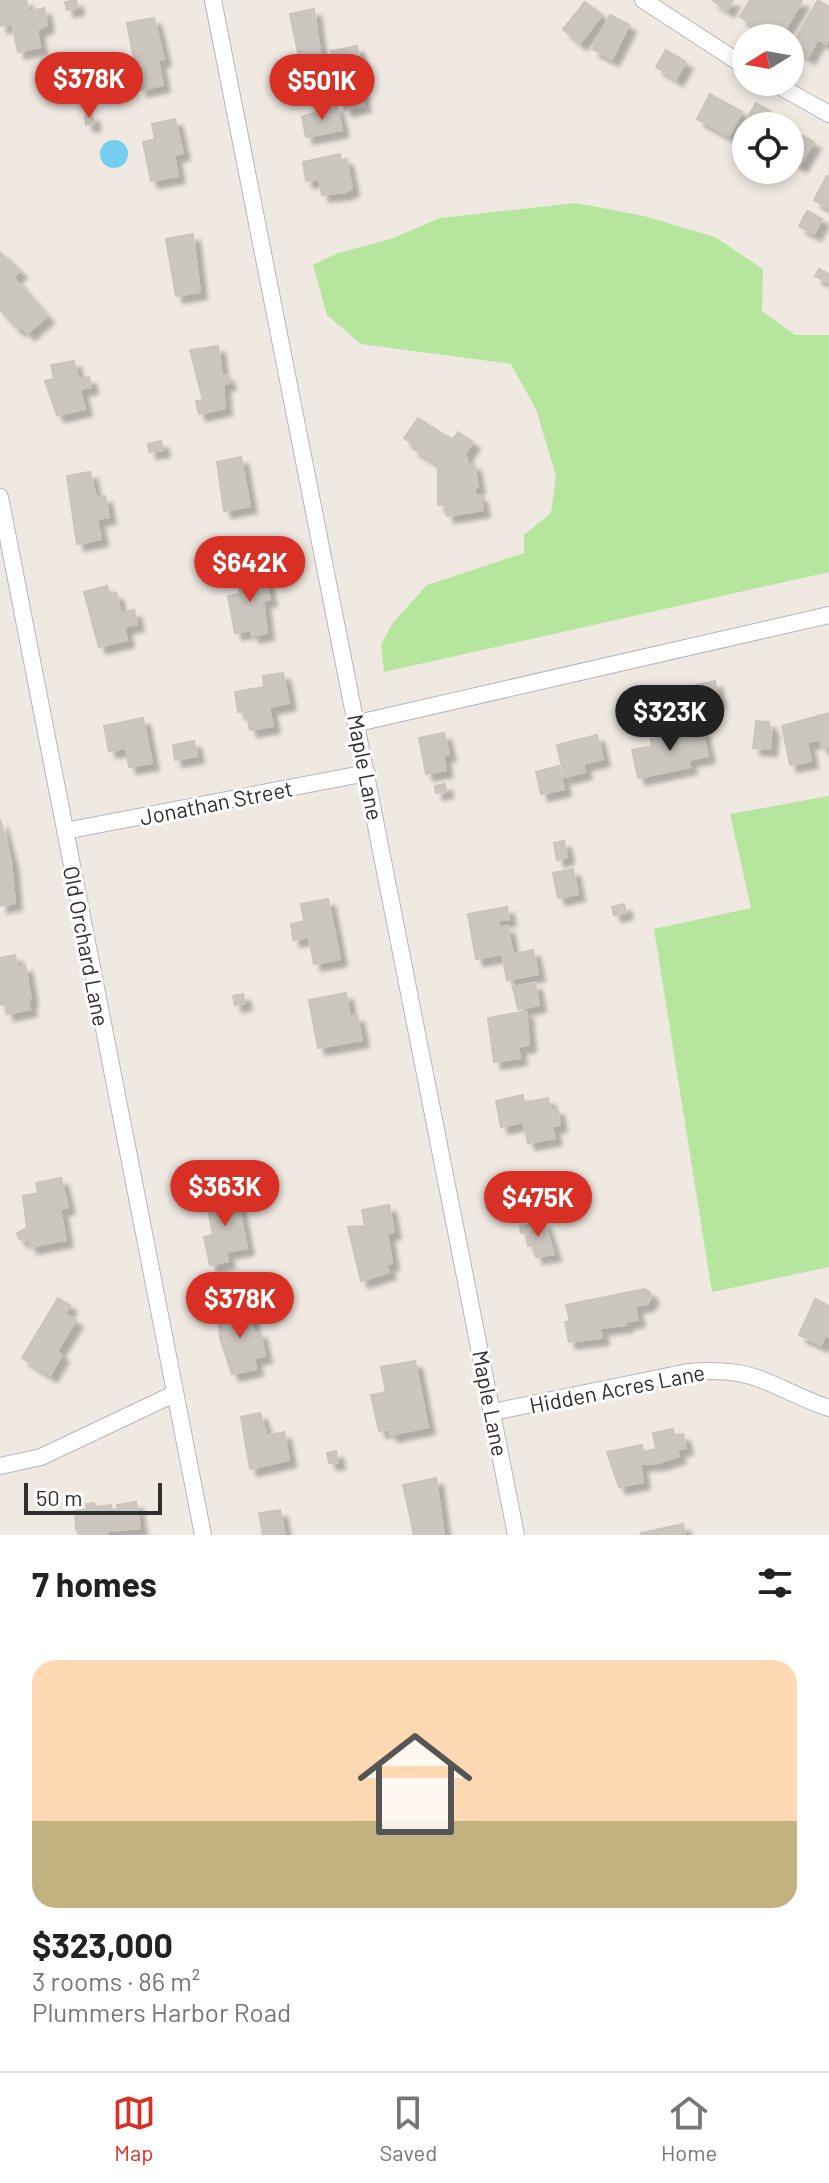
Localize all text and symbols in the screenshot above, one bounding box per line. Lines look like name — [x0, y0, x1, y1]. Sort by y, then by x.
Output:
north arrow — [732, 24, 804, 96]
map controls — [732, 24, 804, 184]
pin: $378K — [33, 52, 145, 120]
pin: $501K — [266, 54, 378, 122]
text: $378K — [53, 62, 125, 93]
text: $501K — [288, 64, 356, 95]
button: locate — [732, 112, 804, 184]
pin: $642K — [194, 536, 306, 604]
text: $642K — [212, 546, 288, 577]
pin: $323K — [614, 685, 726, 753]
text: $323K — [633, 695, 707, 726]
street label: Maple Lane — [343, 712, 389, 822]
street label: Jonathan Street — [137, 774, 295, 830]
street label: Old Orchard Lane — [59, 864, 115, 1028]
pin: $363K — [169, 1160, 281, 1228]
text: $363K — [188, 1170, 262, 1201]
pin: $475K — [482, 1171, 594, 1239]
text: $475K — [502, 1181, 574, 1212]
pin: $378K — [184, 1272, 296, 1340]
text: $378K — [204, 1282, 276, 1313]
street label: Maple Lane — [468, 1348, 514, 1458]
street label: Hidden Acres Lane — [527, 1358, 707, 1418]
scale bar — [24, 1479, 162, 1515]
text: 50 m — [36, 1484, 82, 1510]
icon: filters — [753, 1561, 797, 1605]
text: 7 homes — [32, 1563, 157, 1604]
icon: home — [343, 1712, 487, 1856]
text: $323,000 — [32, 1924, 173, 1965]
text: 3 rooms · 86 m² — [32, 1965, 200, 1996]
text: Plummers Harbor Road — [32, 1996, 291, 2027]
tab: Map — [112, 2091, 156, 2165]
tab: Saved — [380, 2091, 437, 2165]
tab: Home — [661, 2091, 717, 2165]

